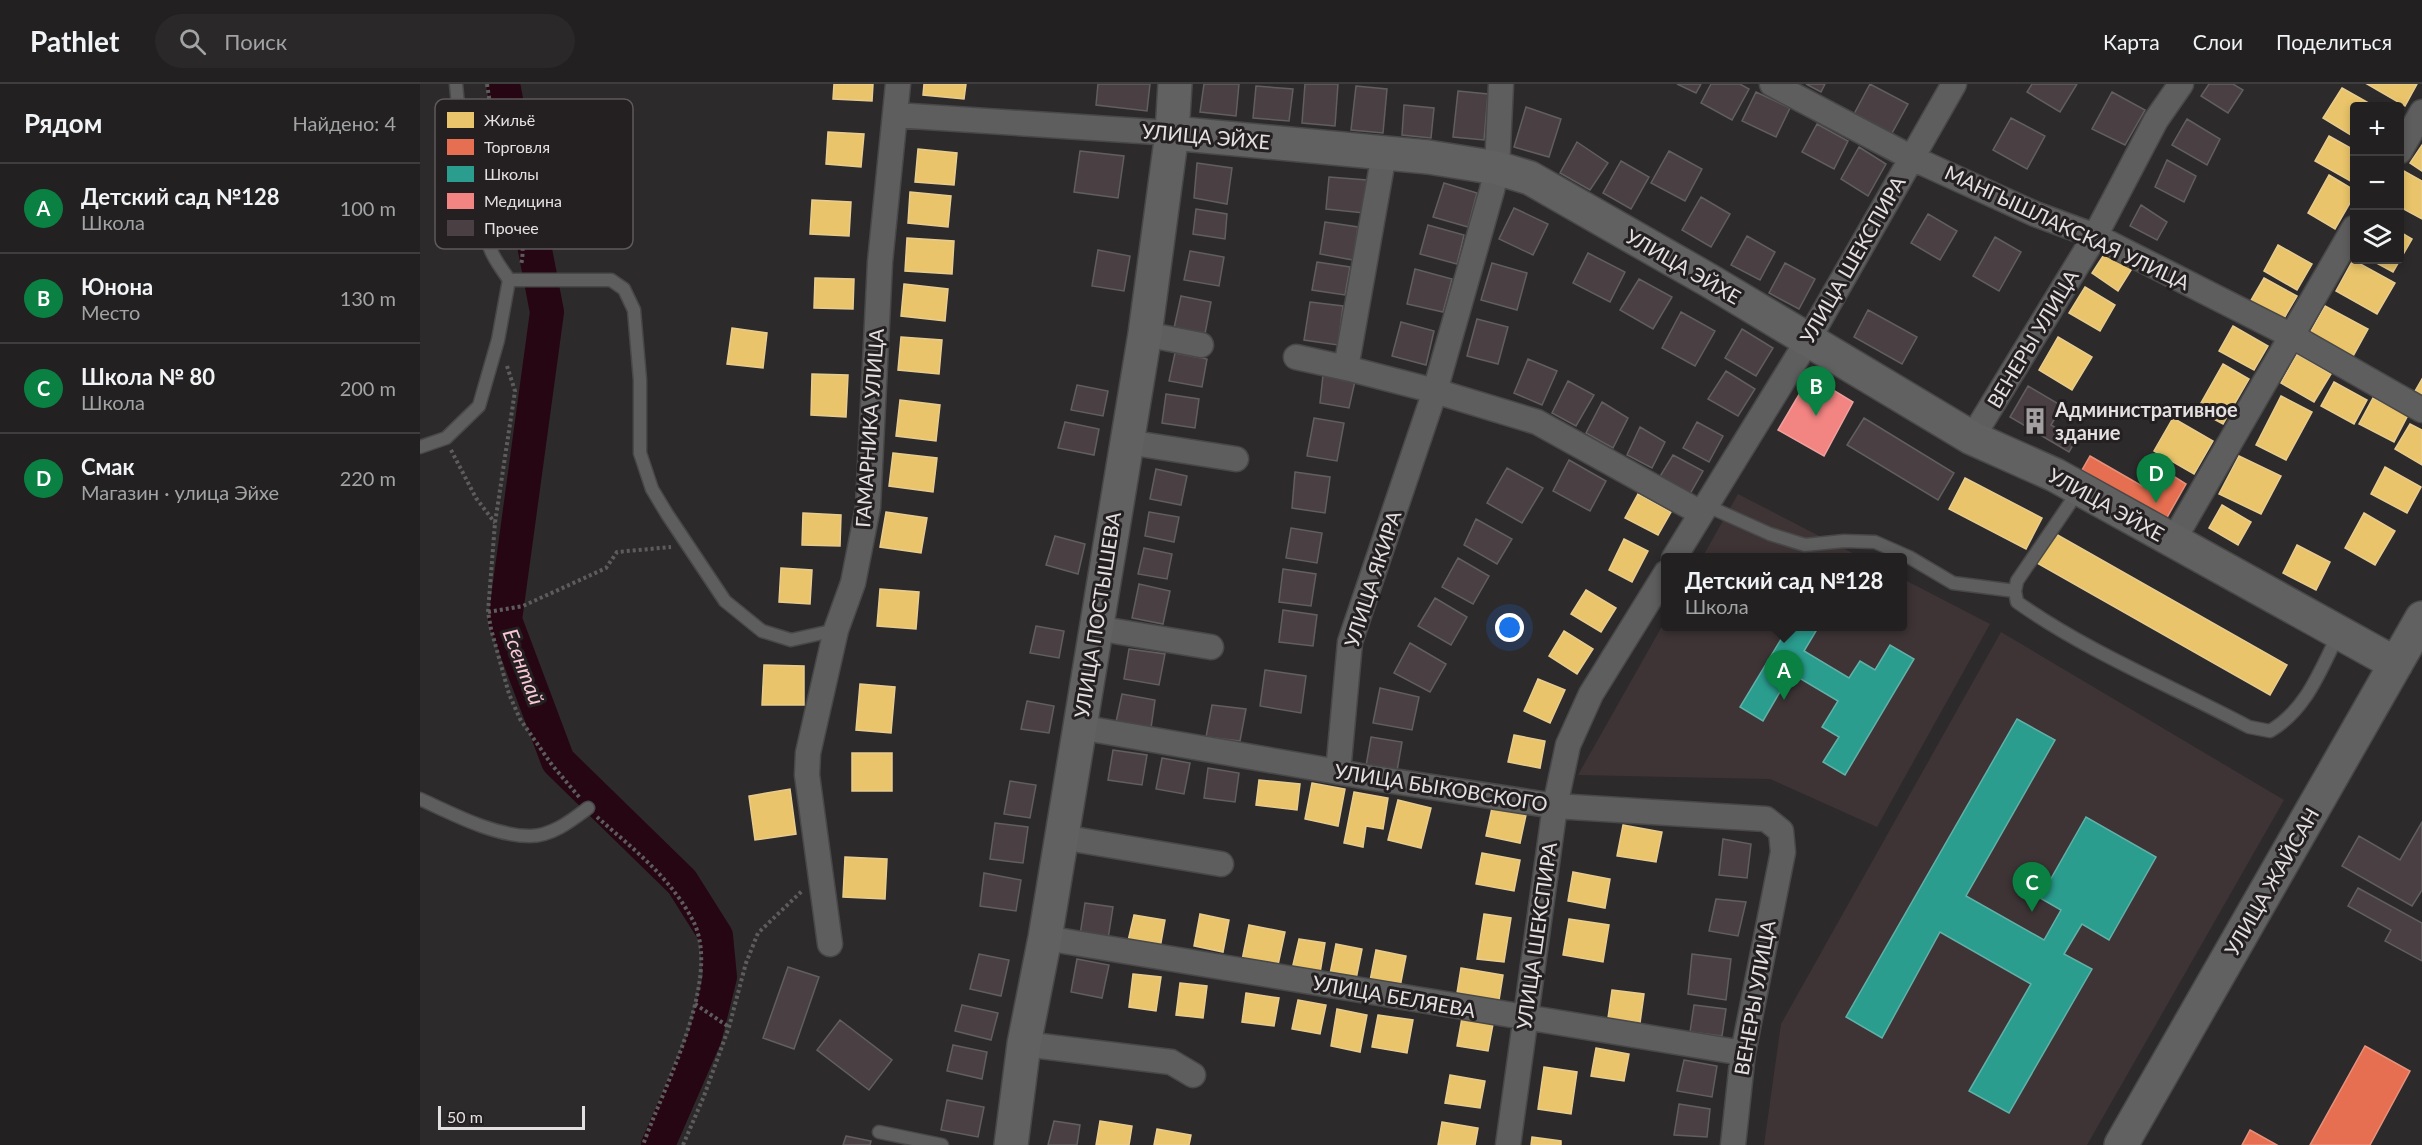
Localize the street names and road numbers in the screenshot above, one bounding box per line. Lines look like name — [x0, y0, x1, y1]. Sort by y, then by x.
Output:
street label: УЛИЦА ЭЙХЕ — [1141, 118, 1271, 154]
street label: МАНГЫШЛАКСКАЯ УЛИЦА — [1941, 160, 2194, 295]
street label: УЛИЦА ШЕКСПИРА — [1794, 171, 1910, 347]
street label: УЛИЦА ЭЙХЕ — [1622, 224, 1745, 309]
street label: ВЕНЕРЫ УЛИЦА — [1982, 265, 2083, 412]
street label: ГАМАРНИКА УЛИЦА — [850, 327, 888, 528]
street label: УЛИЦА ЭЙХЕ — [2044, 462, 2169, 546]
street label: УЛИЦА ЯКИРА — [1339, 507, 1406, 650]
street label: УЛИЦА ПОСТЫШЕВА — [1069, 509, 1125, 720]
street label: УЛИЦА БЫКОВСКОГО — [1333, 758, 1550, 816]
street label: УЛИЦА ЖАЙСАН — [2219, 803, 2323, 960]
street label: УЛИЦА ШЕКСПИРА — [1511, 840, 1561, 1031]
street label: ВЕНЕРЫ УЛИЦА — [1729, 918, 1780, 1077]
street label: УЛИЦА БЕЛЯЕВА — [1311, 970, 1478, 1022]

